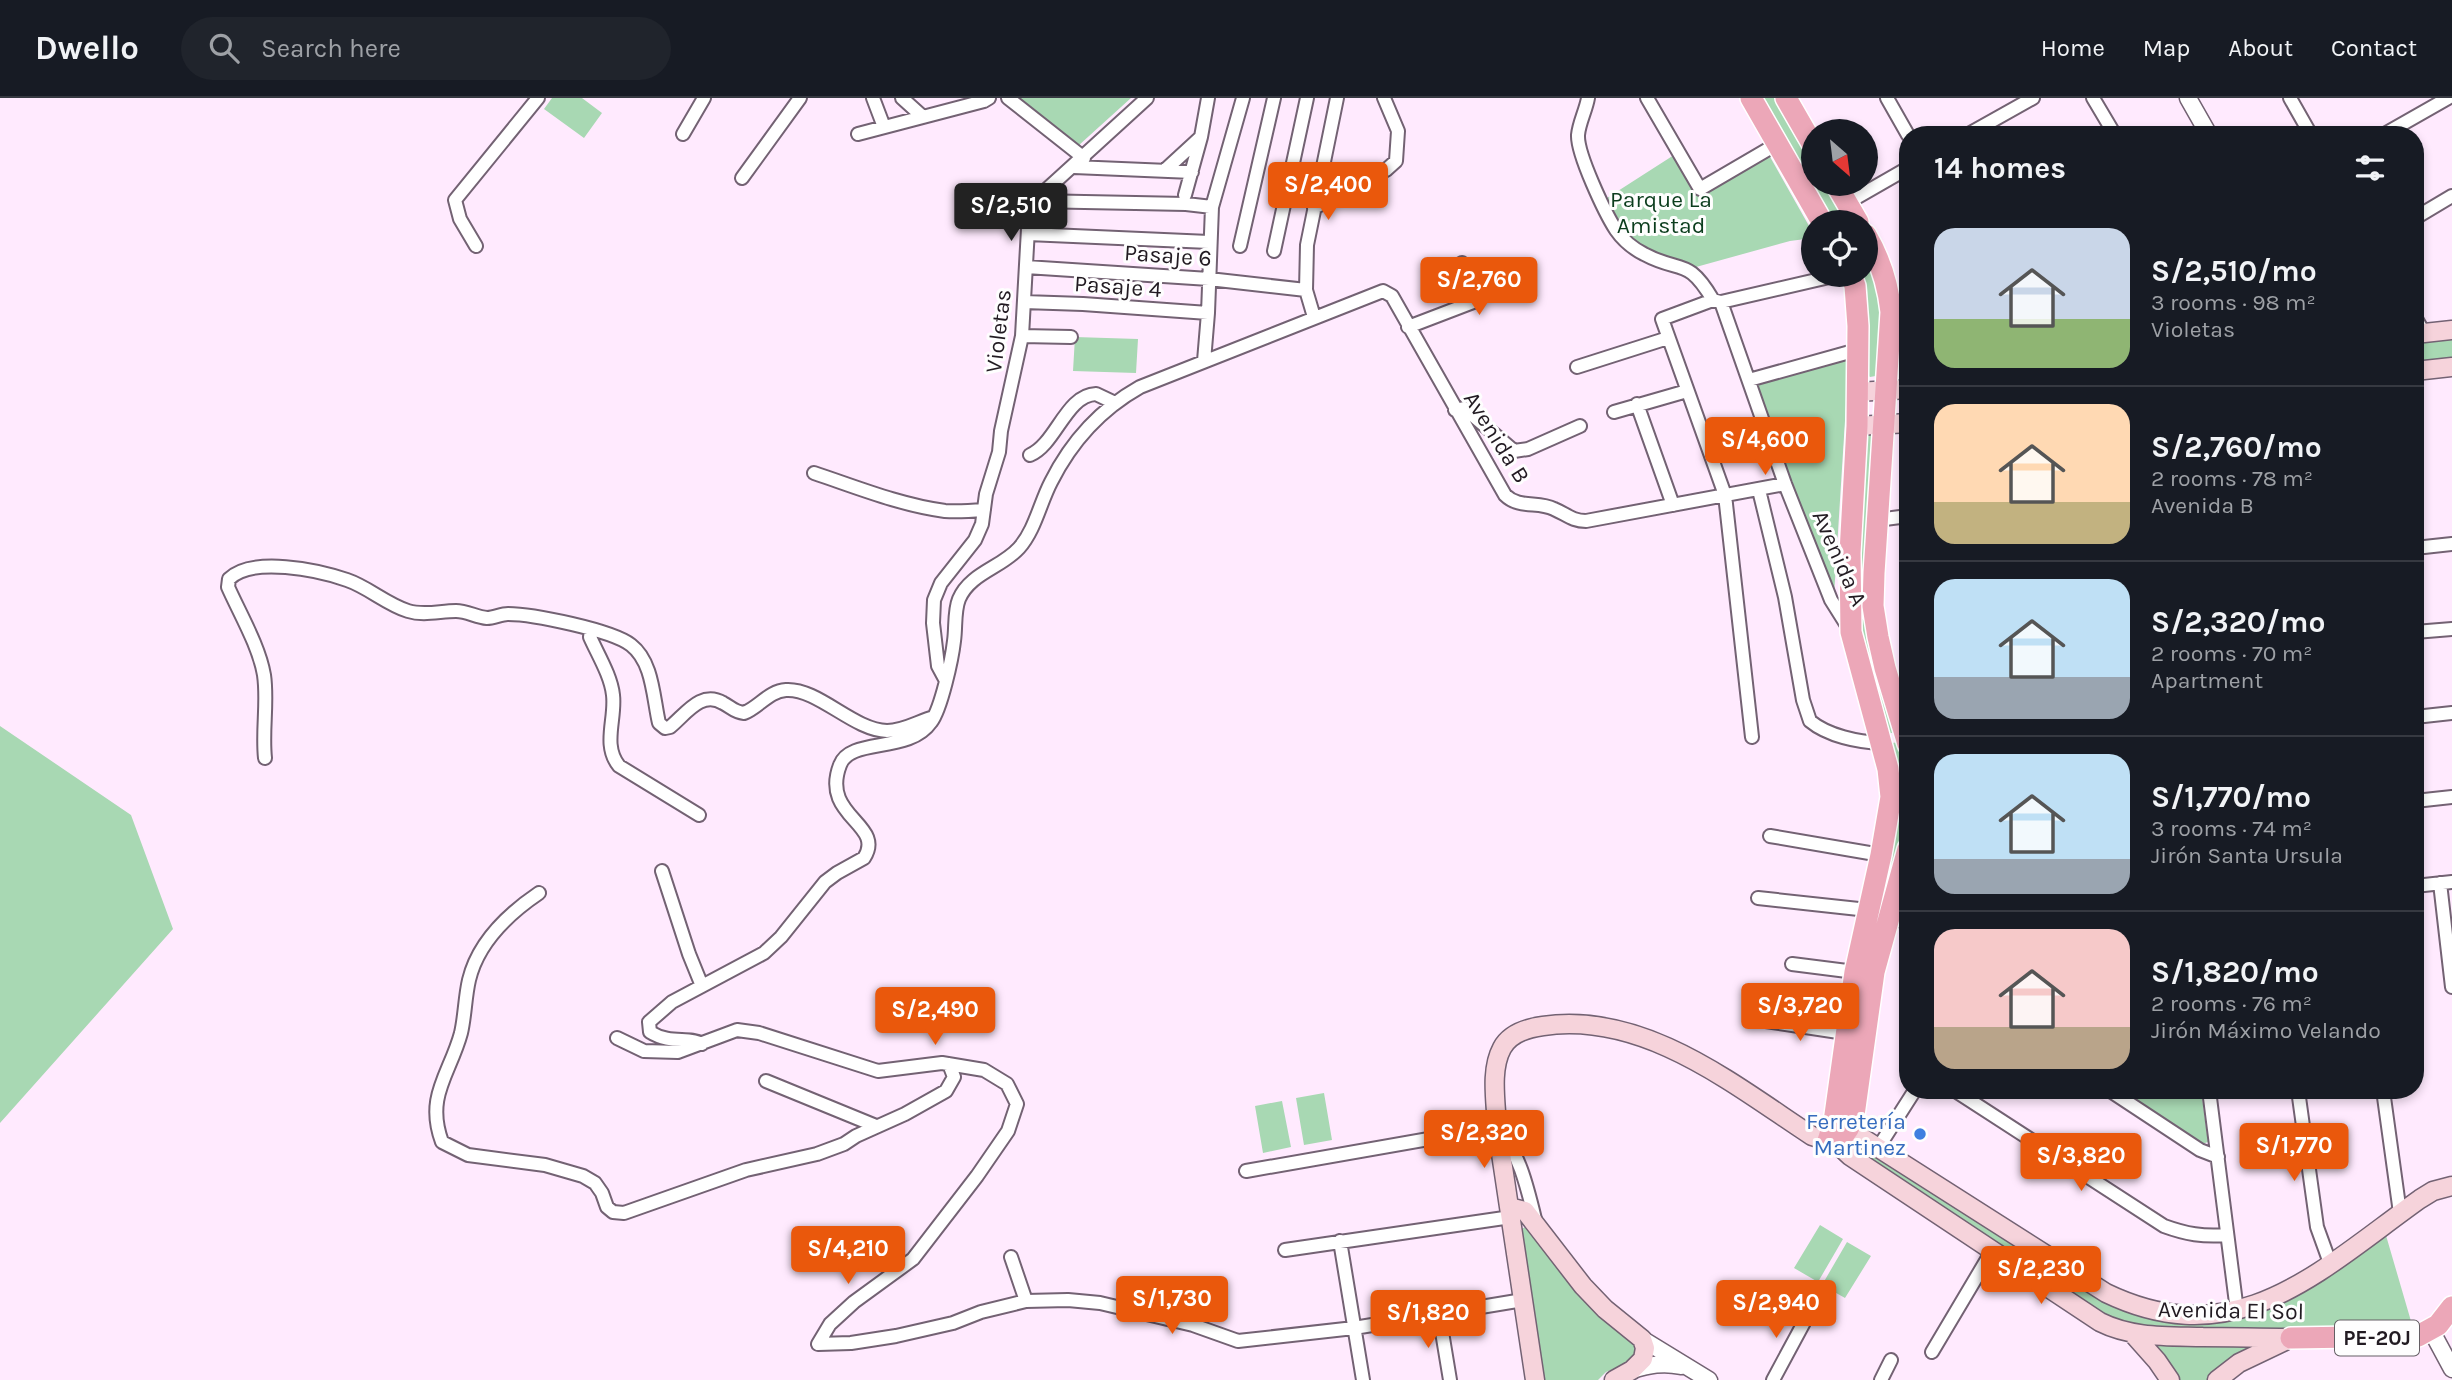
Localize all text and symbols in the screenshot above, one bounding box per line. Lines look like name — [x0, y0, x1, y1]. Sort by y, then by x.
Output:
search box — [181, 17, 671, 80]
text: Dwello — [35, 29, 139, 67]
icon: search — [205, 29, 243, 67]
text: Search here — [261, 33, 401, 64]
text: Home — [2041, 34, 2105, 62]
text: Map — [2143, 34, 2190, 62]
text: About — [2228, 34, 2293, 62]
text: Contact — [2331, 34, 2417, 62]
north arrow — [1801, 119, 1878, 196]
map controls — [1801, 119, 1878, 287]
icon: filters — [2351, 149, 2389, 187]
text: 14 homes — [1934, 150, 2066, 186]
pin: S/2,400 — [1263, 162, 1393, 222]
text: S/2,400 — [1284, 171, 1372, 198]
pin: S/2,510 — [946, 184, 1076, 243]
park label: Parque La Amistad — [1610, 186, 1712, 239]
text: S/2,510 — [970, 192, 1052, 219]
button: locate — [1801, 210, 1878, 287]
street label: Pasaje 6 — [1123, 239, 1213, 272]
text: S/2,510/mo — [2151, 253, 2317, 289]
icon: home — [1990, 256, 2074, 340]
pin: S/2,760 — [1414, 258, 1544, 317]
text: S/2,760 — [1436, 266, 1522, 293]
street label: Pasaje 4 — [1073, 270, 1163, 303]
street label: Violetas — [980, 288, 1017, 374]
text: 3 rooms · 98 m² — [2151, 289, 2316, 316]
text: Violetas — [2151, 316, 2235, 343]
street label: Avenida B — [1458, 386, 1535, 488]
pin: S/4,600 — [1700, 418, 1830, 477]
text: S/4,600 — [1721, 426, 1809, 453]
text: S/2,760/mo — [2151, 429, 2322, 465]
icon: home — [1990, 432, 2074, 516]
text: 2 rooms · 78 m² — [2151, 465, 2313, 492]
text: Avenida B — [2151, 492, 2254, 519]
street label: Avenida A — [1807, 506, 1873, 610]
text: S/2,320/mo — [2151, 604, 2325, 640]
icon: home — [1990, 607, 2074, 691]
text: 2 rooms · 70 m² — [2151, 640, 2313, 667]
text: Apartment — [2151, 667, 2263, 694]
text: S/1,770/mo — [2151, 779, 2311, 815]
icon: home — [1990, 782, 2074, 866]
text: 3 rooms · 74 m² — [2151, 815, 2312, 842]
text: Jirón Santa Ursula — [2151, 842, 2343, 869]
text: S/1,820/mo — [2151, 954, 2319, 990]
icon: home — [1990, 957, 2074, 1041]
pin: S/3,720 — [1735, 984, 1865, 1043]
pin: S/2,490 — [870, 988, 1000, 1047]
text: 2 rooms · 76 m² — [2151, 990, 2312, 1017]
text: S/3,720 — [1757, 992, 1843, 1019]
text: S/2,490 — [891, 996, 979, 1023]
text: Jirón Máximo Velando — [2151, 1017, 2381, 1044]
place label: Ferretería Martinez — [1806, 1108, 1906, 1161]
pin: S/2,320 — [1419, 1110, 1549, 1170]
text: S/2,320 — [1440, 1119, 1528, 1146]
pin: S/1,770 — [2229, 1124, 2359, 1183]
marker: Ferretería Martinez — [1912, 1126, 1928, 1142]
text: S/1,770 — [2256, 1132, 2332, 1159]
pin: S/3,820 — [2016, 1134, 2146, 1193]
text: S/3,820 — [2037, 1142, 2125, 1169]
pin: S/4,210 — [783, 1226, 913, 1286]
text: S/4,210 — [807, 1235, 889, 1262]
pin: S/2,230 — [1976, 1246, 2106, 1306]
text: S/2,230 — [1997, 1255, 2085, 1282]
pin: S/1,730 — [1107, 1276, 1237, 1336]
pin: S/2,940 — [1711, 1280, 1841, 1340]
text: S/1,730 — [1132, 1285, 1212, 1312]
text: S/2,940 — [1732, 1289, 1820, 1316]
pin: S/1,820 — [1363, 1290, 1493, 1350]
street label: Avenida El Sol — [2158, 1296, 2304, 1325]
text: S/1,820 — [1387, 1299, 1469, 1326]
road number: PE-20J — [2335, 1320, 2419, 1356]

